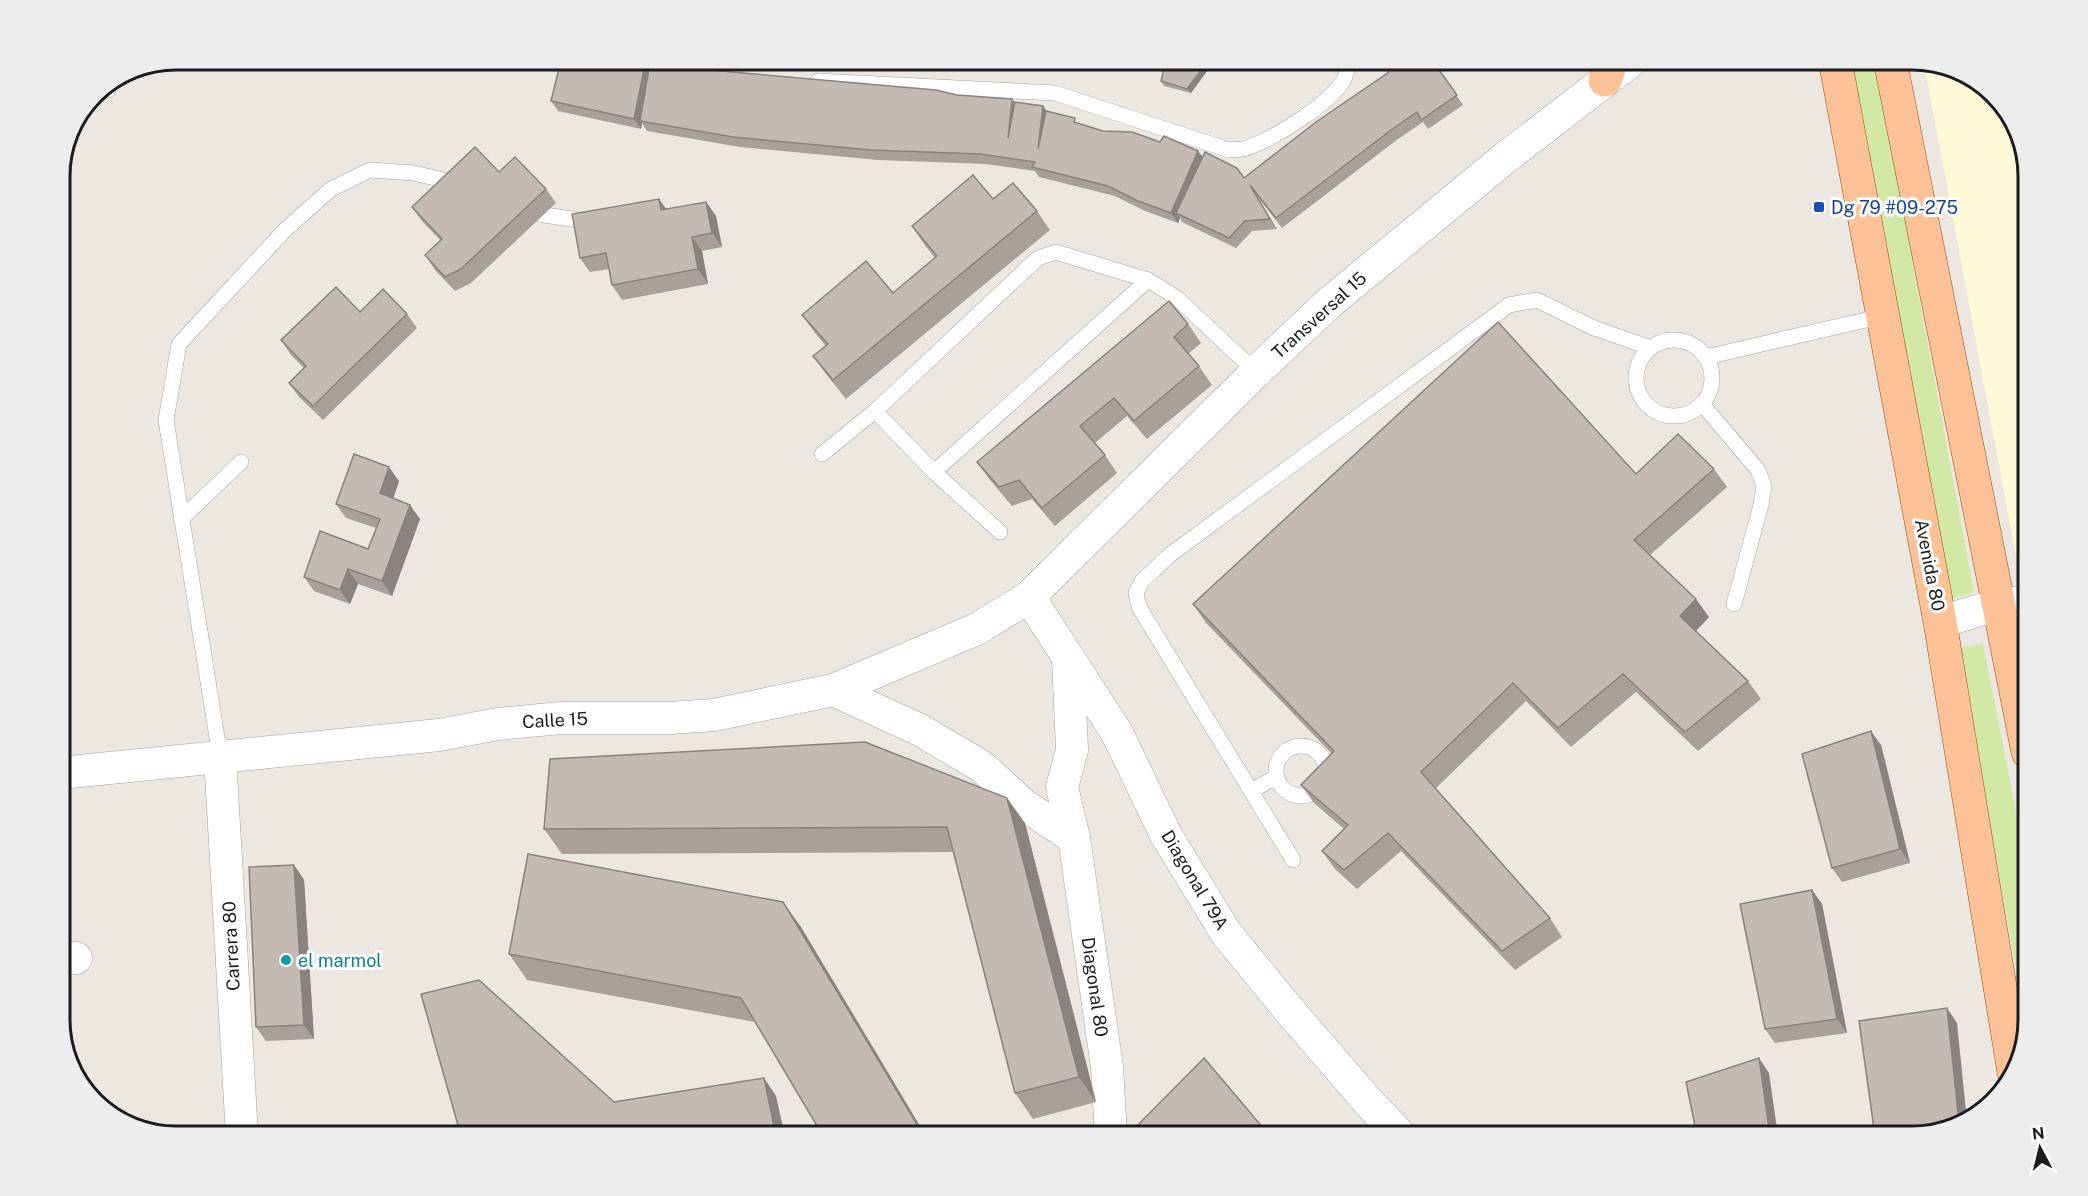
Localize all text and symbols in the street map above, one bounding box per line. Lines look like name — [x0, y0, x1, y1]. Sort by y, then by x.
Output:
place label: Dg 79 #09-275 — [1831, 197, 1958, 218]
marker: Dg 79 #09-275 — [1812, 200, 1826, 214]
street label: Transversal 15 — [1267, 267, 1371, 363]
street label: Avenida 80 — [1911, 517, 1949, 613]
street label: Calle 15 — [522, 708, 588, 732]
street label: Diagonal 79A — [1157, 826, 1233, 934]
street label: Carrera 80 — [218, 901, 244, 991]
street label: Diagonal 80 — [1078, 936, 1112, 1038]
place label: el marmol — [298, 950, 382, 971]
marker: el marmol — [279, 953, 293, 967]
north arrow — [2010, 1118, 2070, 1178]
text: N — [2031, 1123, 2046, 1144]

